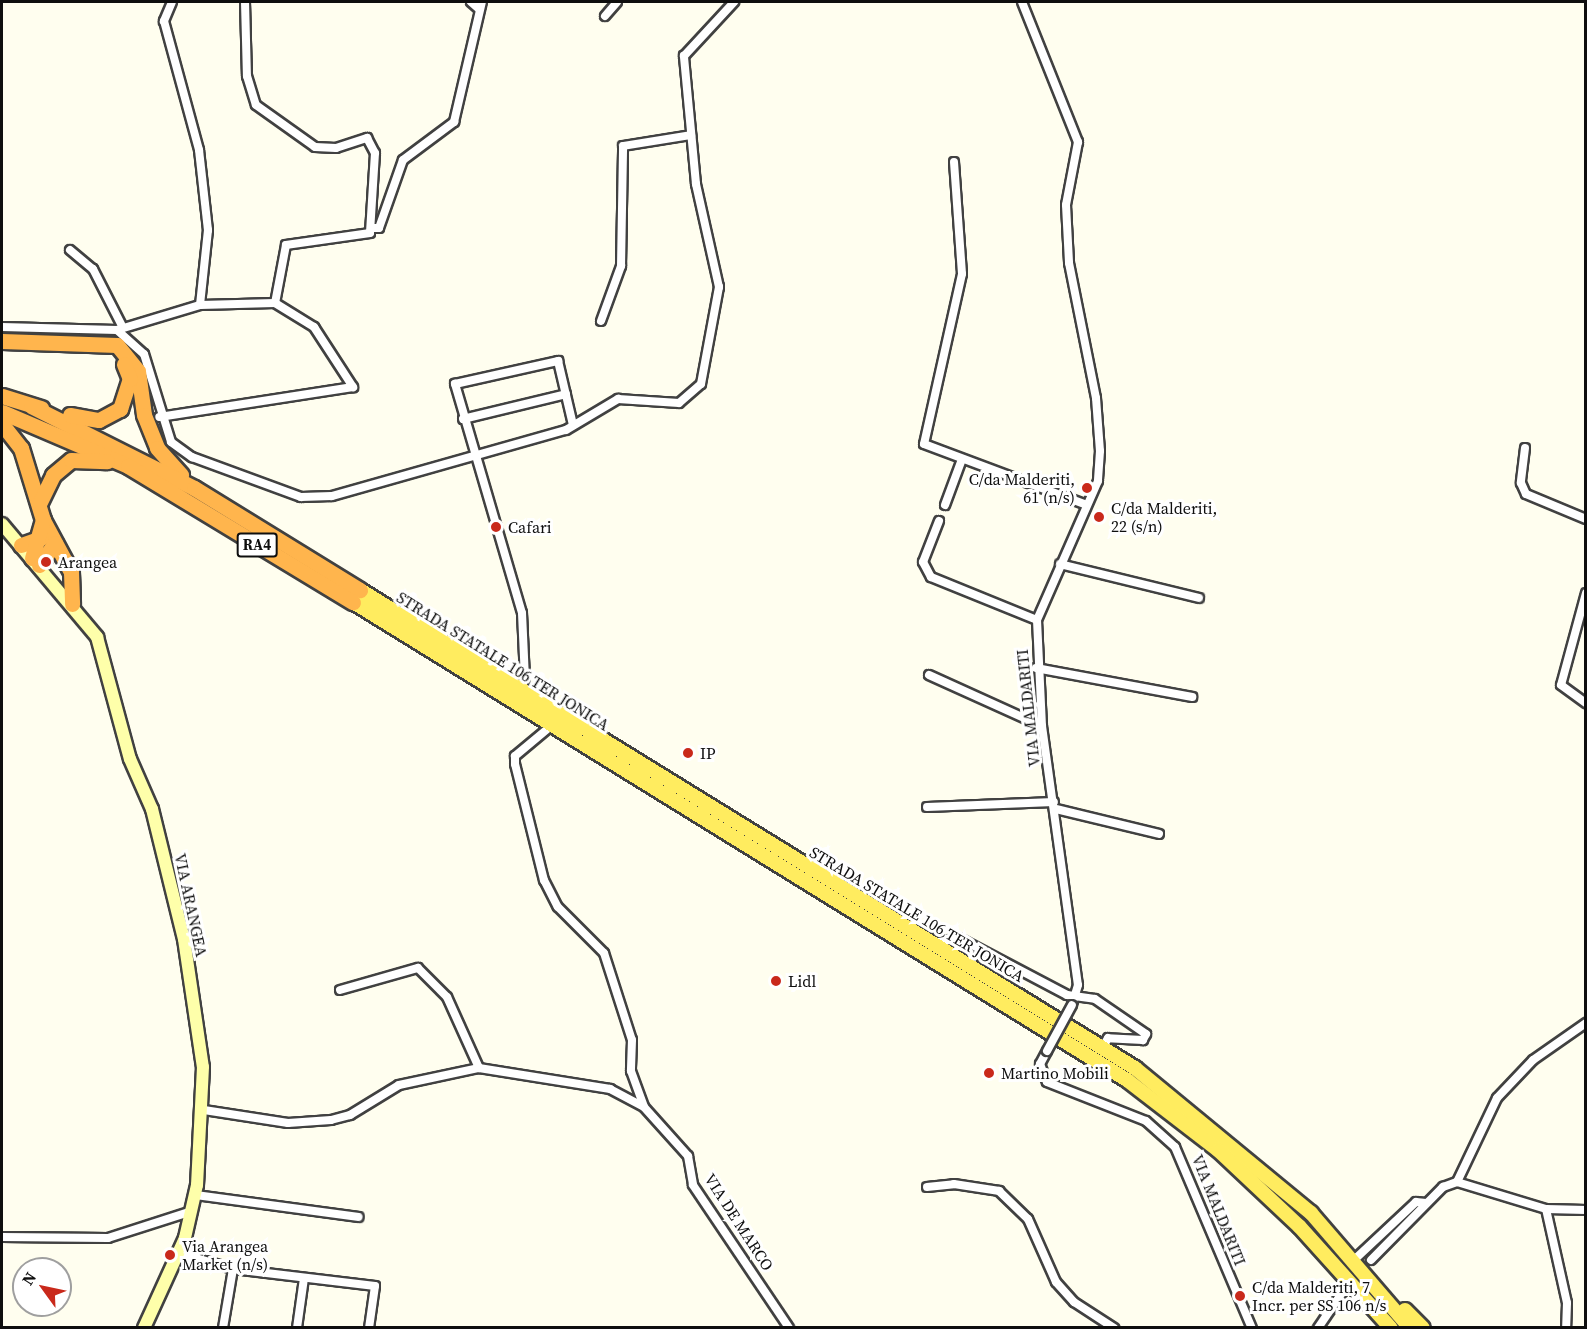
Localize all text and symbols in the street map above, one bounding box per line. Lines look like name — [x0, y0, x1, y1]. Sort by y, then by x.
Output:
place label: C/da Malderiti, 61 (n/s) — [969, 469, 1075, 507]
marker: C/da Malderiti, 61 (n/s) — [1080, 481, 1094, 495]
place label: C/da Malderiti, 22 (s/n) — [1111, 498, 1217, 536]
marker: C/da Malderiti, 22 (s/n) — [1092, 510, 1106, 524]
place label: Cafari — [508, 517, 552, 537]
marker: Cafari — [489, 520, 503, 534]
road number: RA4 — [236, 533, 278, 557]
place label: Arangea — [58, 552, 117, 572]
marker: Arangea — [39, 555, 53, 569]
street label: STRADA STATALE 106 TER JONICA — [393, 587, 613, 735]
street label: VIA MALDARITI — [1012, 648, 1044, 768]
place label: IP — [700, 743, 715, 763]
marker: IP — [681, 746, 695, 760]
street label: STRADA STATALE 106 TER JONICA — [806, 842, 1028, 986]
street label: VIA ARANGEA — [171, 852, 211, 958]
place label: Lidl — [788, 971, 816, 991]
marker: Lidl — [769, 974, 783, 988]
place label: Martino Mobili — [1001, 1063, 1109, 1083]
marker: Martino Mobili — [982, 1066, 996, 1080]
street label: VIA MALDARITI — [1188, 1152, 1250, 1268]
street label: VIA DE MARCO — [701, 1170, 777, 1274]
place label: Via Arangea Market (n/s) — [182, 1236, 268, 1274]
marker: Via Arangea Market (n/s) — [163, 1248, 177, 1262]
north arrow — [12, 1257, 72, 1317]
text: N — [16, 1267, 41, 1289]
place label: C/da Malderiti, 7 Incr. per SS 106 n/s — [1252, 1277, 1387, 1315]
marker: C/da Malderiti, 7 Incr. per SS 106 n/s — [1233, 1289, 1247, 1303]

